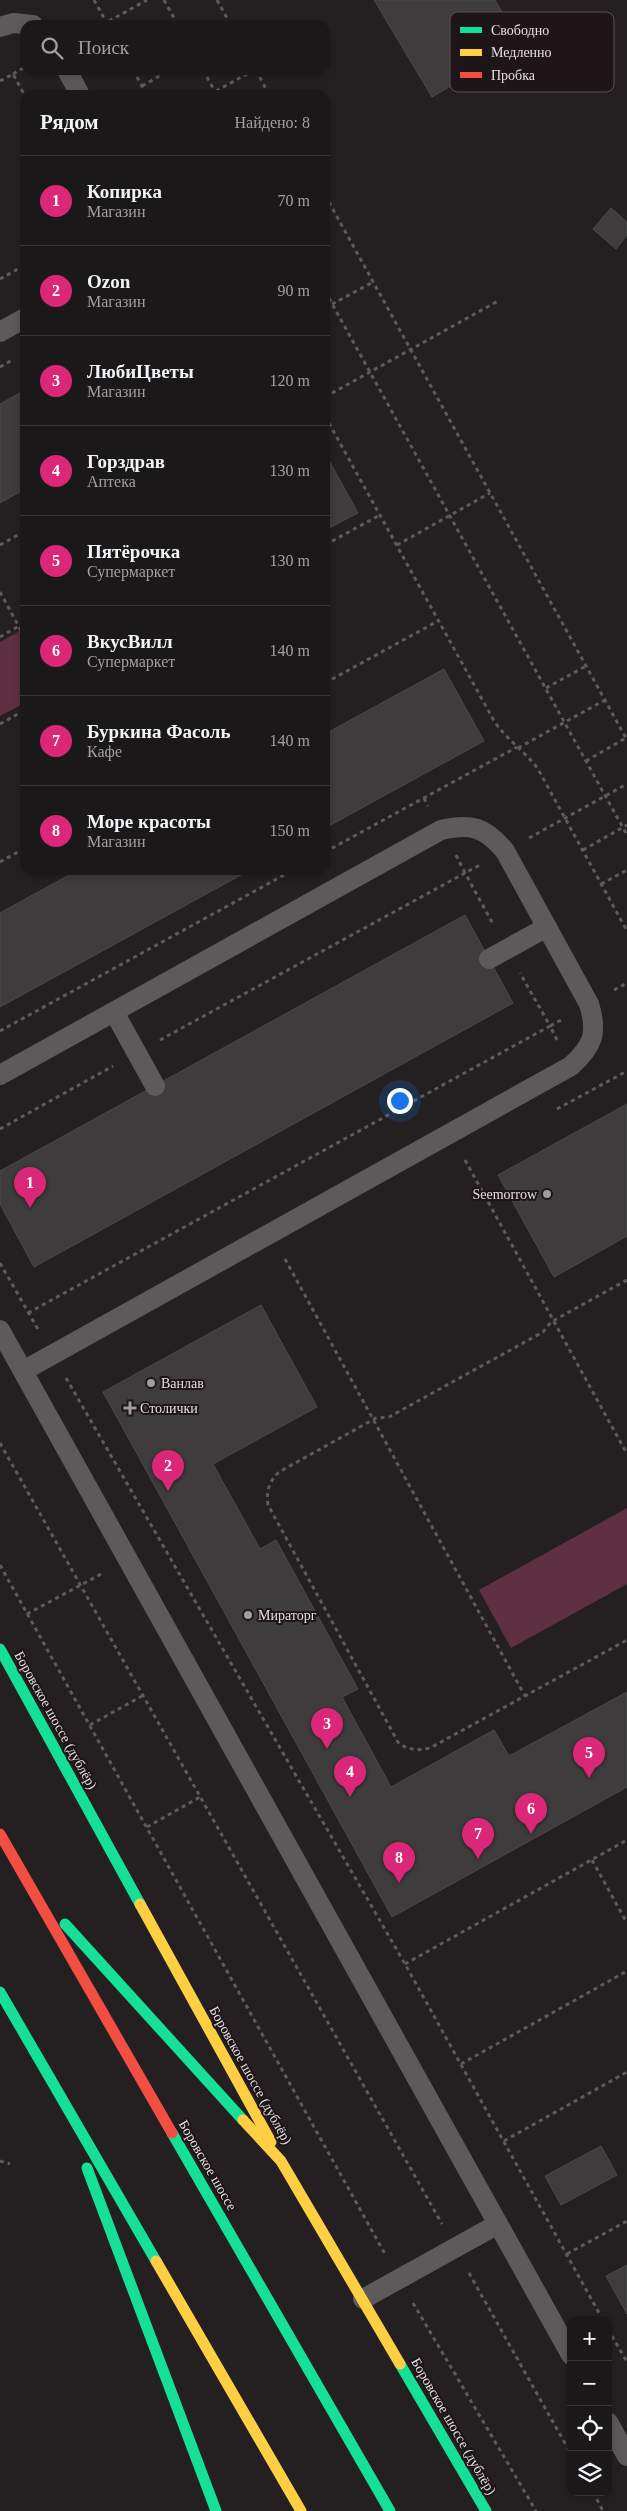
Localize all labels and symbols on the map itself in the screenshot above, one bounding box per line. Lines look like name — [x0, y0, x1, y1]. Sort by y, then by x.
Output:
legend — [450, 12, 614, 92]
text: Свободно — [491, 23, 549, 38]
text: Медленно — [491, 45, 552, 60]
text: Пробка — [491, 68, 536, 83]
your location — [387, 1088, 413, 1114]
pin: 1 — [14, 1167, 46, 1208]
place label: Seemorrow — [472, 1187, 538, 1202]
marker: Seemorrow — [541, 1188, 553, 1200]
place label: Ванлав — [161, 1376, 204, 1391]
marker: Ванлав — [145, 1377, 157, 1389]
place label: Столички — [140, 1401, 198, 1416]
marker: Столички — [124, 1402, 136, 1414]
pin: 2 — [152, 1450, 184, 1491]
place label: Мираторг — [258, 1608, 317, 1623]
marker: Мираторг — [242, 1609, 254, 1621]
street label: Боровское шоссе (дублёр) — [10, 1649, 100, 1793]
pin: 3 — [311, 1708, 343, 1749]
pin: 5 — [573, 1737, 605, 1778]
pin: 4 — [334, 1756, 366, 1797]
pin: 6 — [515, 1793, 547, 1834]
pin: 7 — [462, 1818, 494, 1859]
pin: 8 — [383, 1842, 415, 1883]
street label: Боровское шоссе (дублёр) — [205, 2004, 295, 2148]
street label: Боровское шоссе — [176, 2117, 239, 2213]
street label: Боровское шоссе (дублёр) — [407, 2355, 499, 2498]

